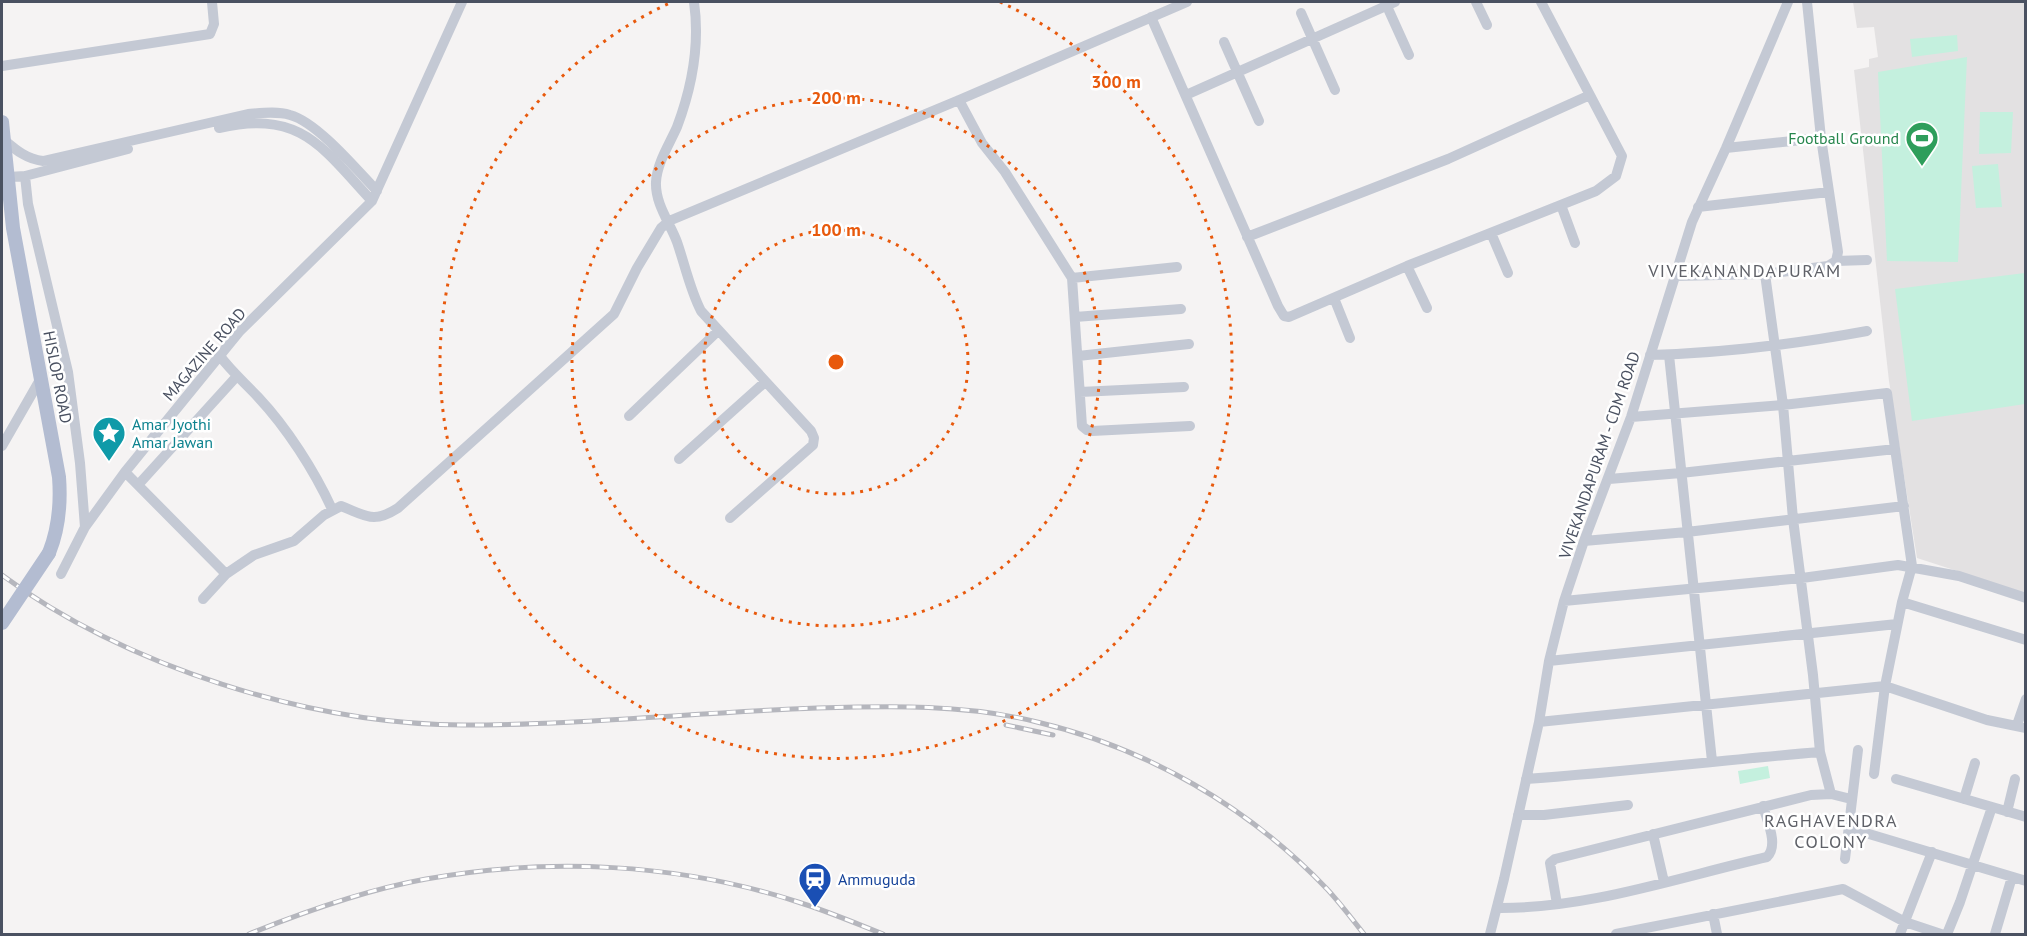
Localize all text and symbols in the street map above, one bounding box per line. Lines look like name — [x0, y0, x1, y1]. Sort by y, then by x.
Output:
text: 300 m — [1091, 70, 1141, 93]
text: 200 m — [811, 86, 861, 109]
sports icon: Football Ground — [1904, 120, 1940, 167]
place label: Football Ground — [1788, 128, 1899, 148]
text: 100 m — [811, 218, 861, 241]
district label: VIVEKANANDAPURAM — [1647, 259, 1842, 282]
street label: MAGAZINE ROAD — [158, 303, 250, 405]
street label: HISLOP ROAD — [39, 329, 77, 425]
street label: VIVEKANDAPURAM - CDM ROAD — [1554, 349, 1644, 562]
centre of rings — [826, 352, 846, 372]
place label: Amar Jyothi Amar Jawan — [132, 414, 213, 452]
place icon: Amar Jyothi Amar Jawan — [91, 415, 127, 462]
district label: RAGHAVENDRA COLONY — [1764, 809, 1898, 853]
station icon: Ammuguda — [797, 861, 833, 908]
place label: Ammuguda — [838, 869, 916, 889]

